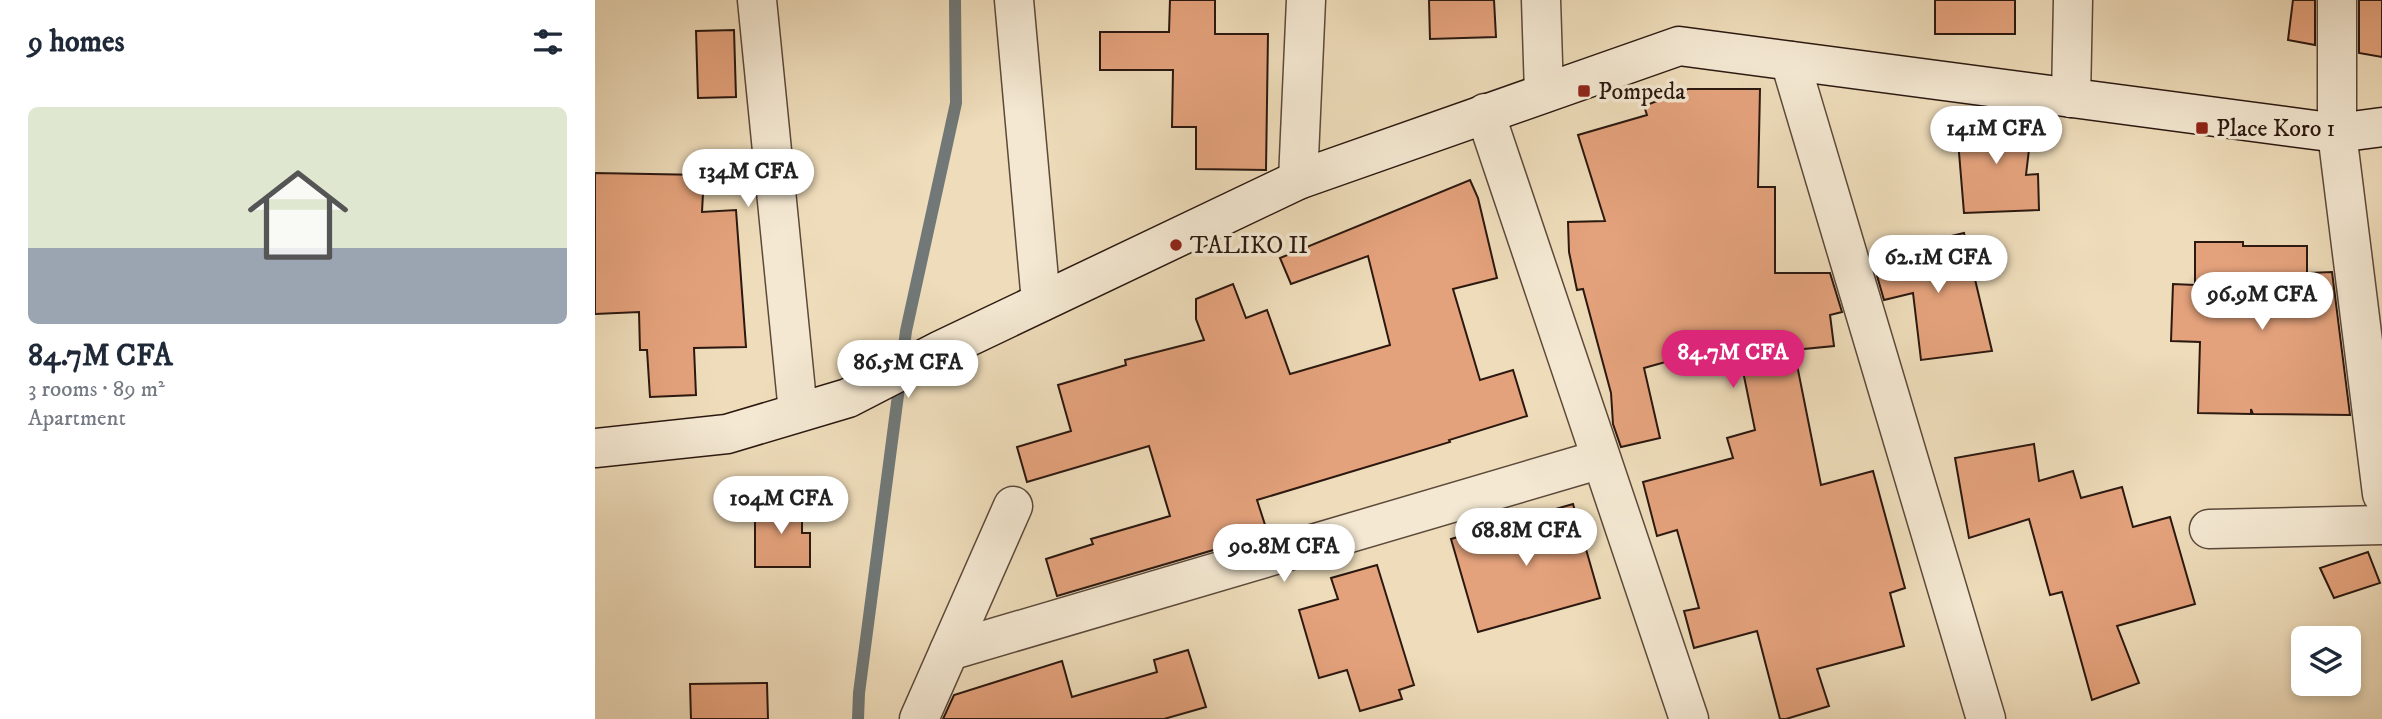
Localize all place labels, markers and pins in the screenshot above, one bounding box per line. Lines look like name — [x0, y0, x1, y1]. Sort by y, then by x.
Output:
place label: Pompeda — [1598, 77, 1686, 107]
marker: Pompeda — [1576, 83, 1592, 99]
pin: 141M CFA — [1924, 106, 2068, 166]
place label: Place Koro 1 — [2216, 114, 2335, 144]
marker: Place Koro 1 — [2194, 120, 2210, 136]
pin: 134M CFA — [676, 150, 820, 209]
place label: TALIKO II — [1190, 231, 1308, 261]
pin: 62.1M CFA — [1858, 236, 2018, 295]
marker: TALIKO II — [1168, 237, 1184, 253]
pin: 96.9M CFA — [2182, 272, 2342, 332]
pin: 84.7M CFA — [1653, 330, 1813, 390]
pin: 86.5M CFA — [828, 340, 988, 400]
pin: 104M CFA — [709, 476, 853, 536]
pin: 68.8M CFA — [1446, 508, 1606, 568]
pin: 90.8M CFA — [1204, 524, 1364, 584]

